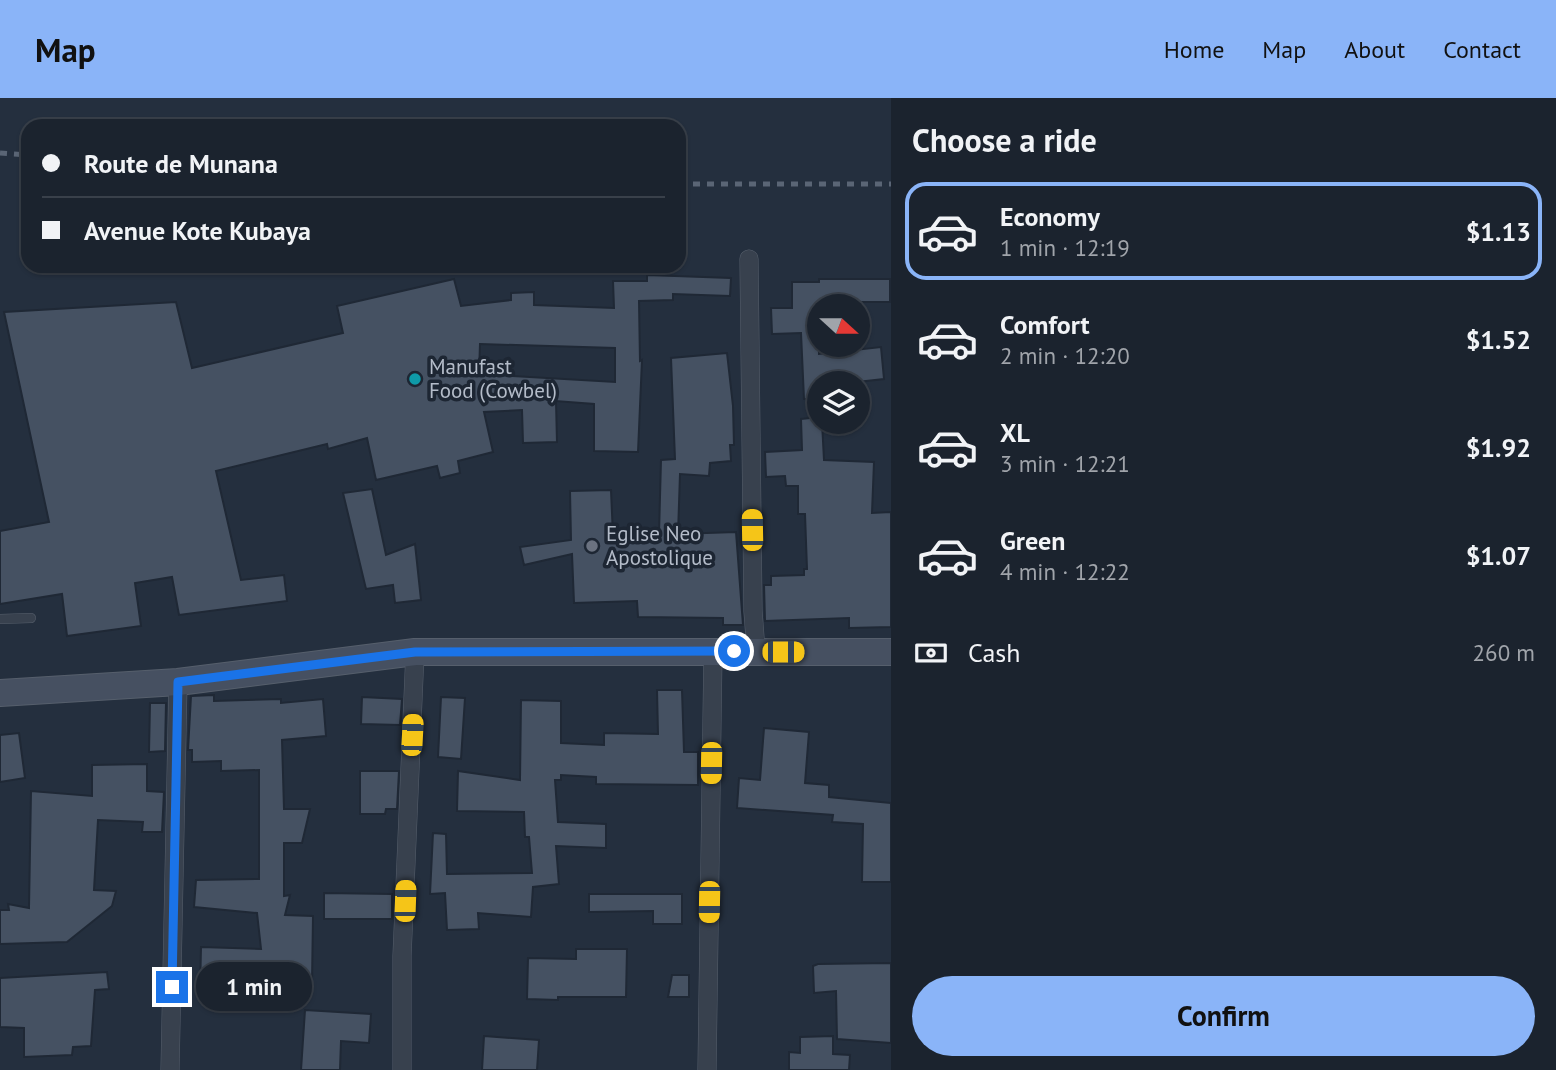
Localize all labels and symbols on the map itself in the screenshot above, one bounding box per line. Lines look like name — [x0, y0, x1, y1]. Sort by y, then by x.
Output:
north arrow — [807, 294, 870, 357]
place label: Manufast Food (Cowbel) — [429, 353, 557, 404]
marker: Manufast Food (Cowbel) — [407, 371, 423, 387]
car — [742, 509, 763, 551]
place label: Eglise Neo Apostolique — [606, 520, 713, 571]
marker: Eglise Neo Apostolique — [584, 538, 600, 554]
route start — [718, 635, 750, 667]
car — [763, 642, 805, 663]
car — [401, 713, 424, 757]
car — [701, 742, 722, 784]
car — [394, 880, 417, 922]
car — [699, 881, 720, 923]
callout: 1 min — [196, 962, 312, 1012]
route end — [156, 971, 188, 1003]

